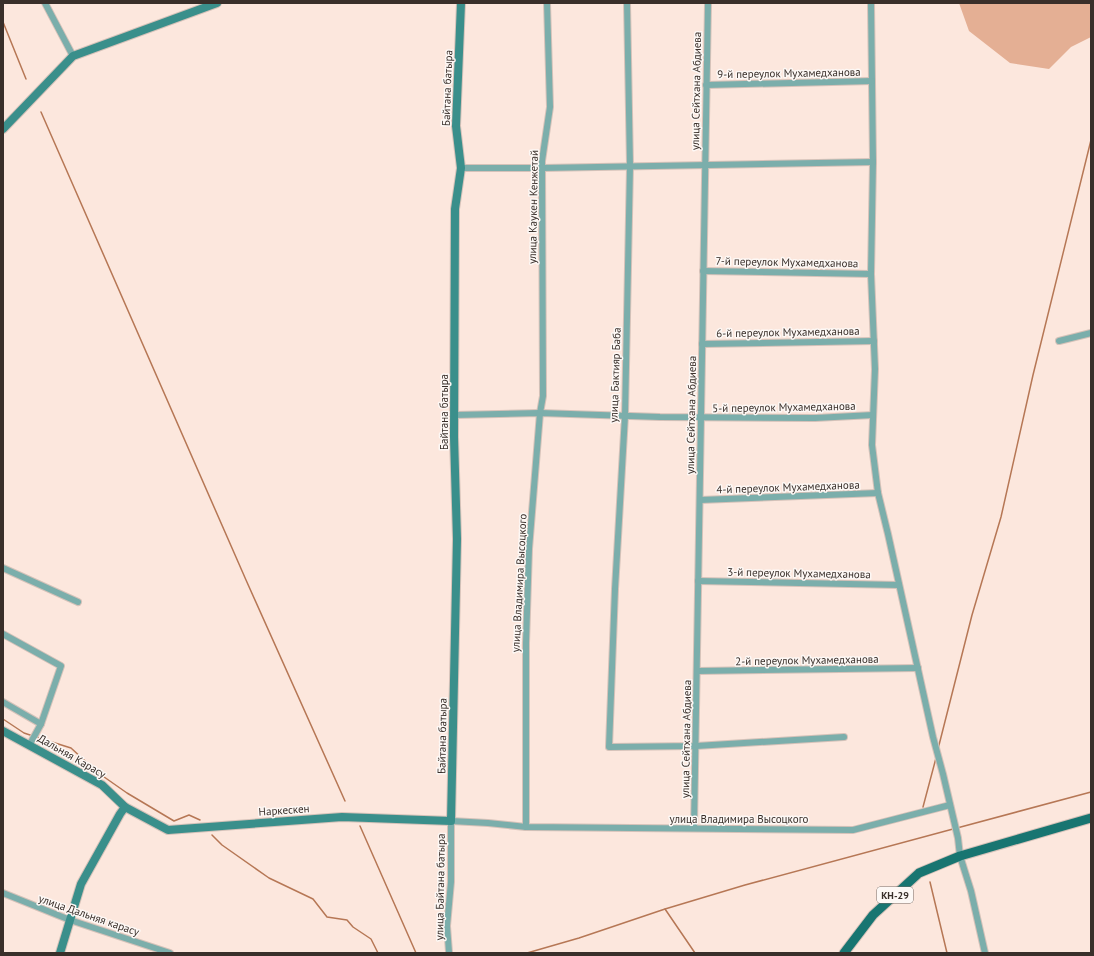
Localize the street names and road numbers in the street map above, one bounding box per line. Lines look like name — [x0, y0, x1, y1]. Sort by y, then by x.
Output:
street label: улица Сейтхана Абдиева — [688, 32, 704, 150]
street label: Байтана батыра — [439, 50, 455, 126]
street label: 9-й переулок Мухамедханова — [717, 65, 861, 81]
street label: улица Каукен Кенжетай — [525, 150, 541, 264]
street label: 7-й переулок Мухамедханова — [715, 254, 859, 270]
street label: 6-й переулок Мухамедханова — [716, 324, 860, 340]
street label: улица Бактияр Баба — [606, 327, 624, 423]
street label: улица Сейтхана Абдиева — [683, 356, 699, 474]
street label: Байтана батыра — [437, 374, 451, 450]
street label: 5-й переулок Мухамедханова — [712, 399, 856, 415]
street label: 4-й переулок Мухамедханова — [716, 478, 860, 496]
street label: улица Владимира Высоцкого — [508, 513, 530, 653]
street label: 3-й переулок Мухамедханова — [727, 565, 871, 581]
street label: 2-й переулок Мухамедханова — [735, 652, 879, 668]
street label: улица Сейтхана Абдиева — [678, 680, 694, 798]
street label: Байтана батыра — [434, 698, 450, 774]
street label: Дальняя Карасу — [35, 731, 109, 782]
street label: Наркескен — [258, 801, 310, 819]
street label: улица Владимира Высоцкого — [670, 812, 809, 826]
street label: улица Байтана батыра — [432, 833, 448, 941]
road number: КН-29 — [877, 887, 913, 903]
street label: улица Дальняя карасу — [37, 891, 142, 939]

